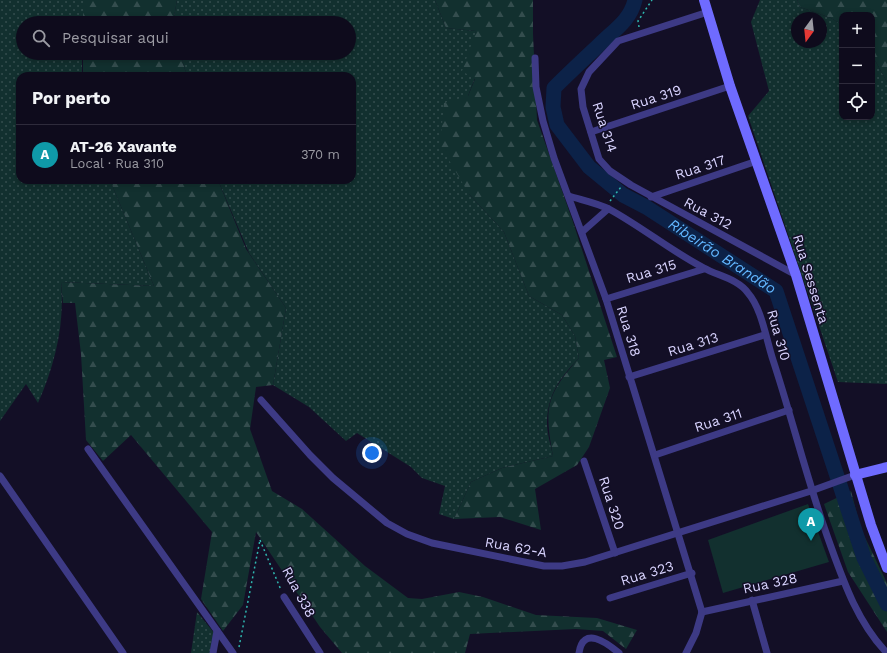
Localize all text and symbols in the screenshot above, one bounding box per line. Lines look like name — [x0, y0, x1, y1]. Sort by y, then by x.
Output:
north arrow — [791, 12, 827, 48]
map controls — [839, 12, 875, 120]
button: + — [839, 12, 875, 48]
search box — [16, 16, 356, 60]
icon: search — [30, 27, 52, 49]
text: Pesquisar aqui — [62, 29, 169, 47]
button: − — [839, 48, 875, 84]
street label: Rua 319 — [629, 81, 683, 113]
button: locate — [839, 84, 875, 120]
text: Por perto — [32, 88, 110, 108]
street label: Rua 314 — [589, 100, 621, 154]
text: AT-26 Xavante — [70, 138, 177, 156]
text: A — [41, 147, 49, 162]
text: 370 m — [301, 147, 340, 162]
street label: Rua 317 — [673, 151, 727, 183]
text: Local · Rua 310 — [70, 156, 164, 171]
street label: Rua 312 — [681, 194, 735, 232]
water label: Ribeirão Brandão — [665, 215, 780, 298]
street label: Rua Sessenta — [790, 232, 832, 326]
street label: Rua 315 — [624, 256, 678, 286]
street label: Rua 318 — [614, 304, 644, 358]
street label: Rua 310 — [764, 308, 794, 362]
street label: Rua 313 — [666, 329, 720, 359]
street label: Rua 311 — [692, 405, 744, 435]
your location — [362, 443, 382, 463]
street label: Rua 320 — [596, 474, 628, 532]
pin: A — [798, 508, 824, 541]
street label: Rua 62-A — [484, 534, 548, 560]
street label: Rua 323 — [619, 557, 675, 589]
street label: Rua 338 — [279, 564, 319, 620]
street label: Rua 328 — [741, 569, 799, 597]

